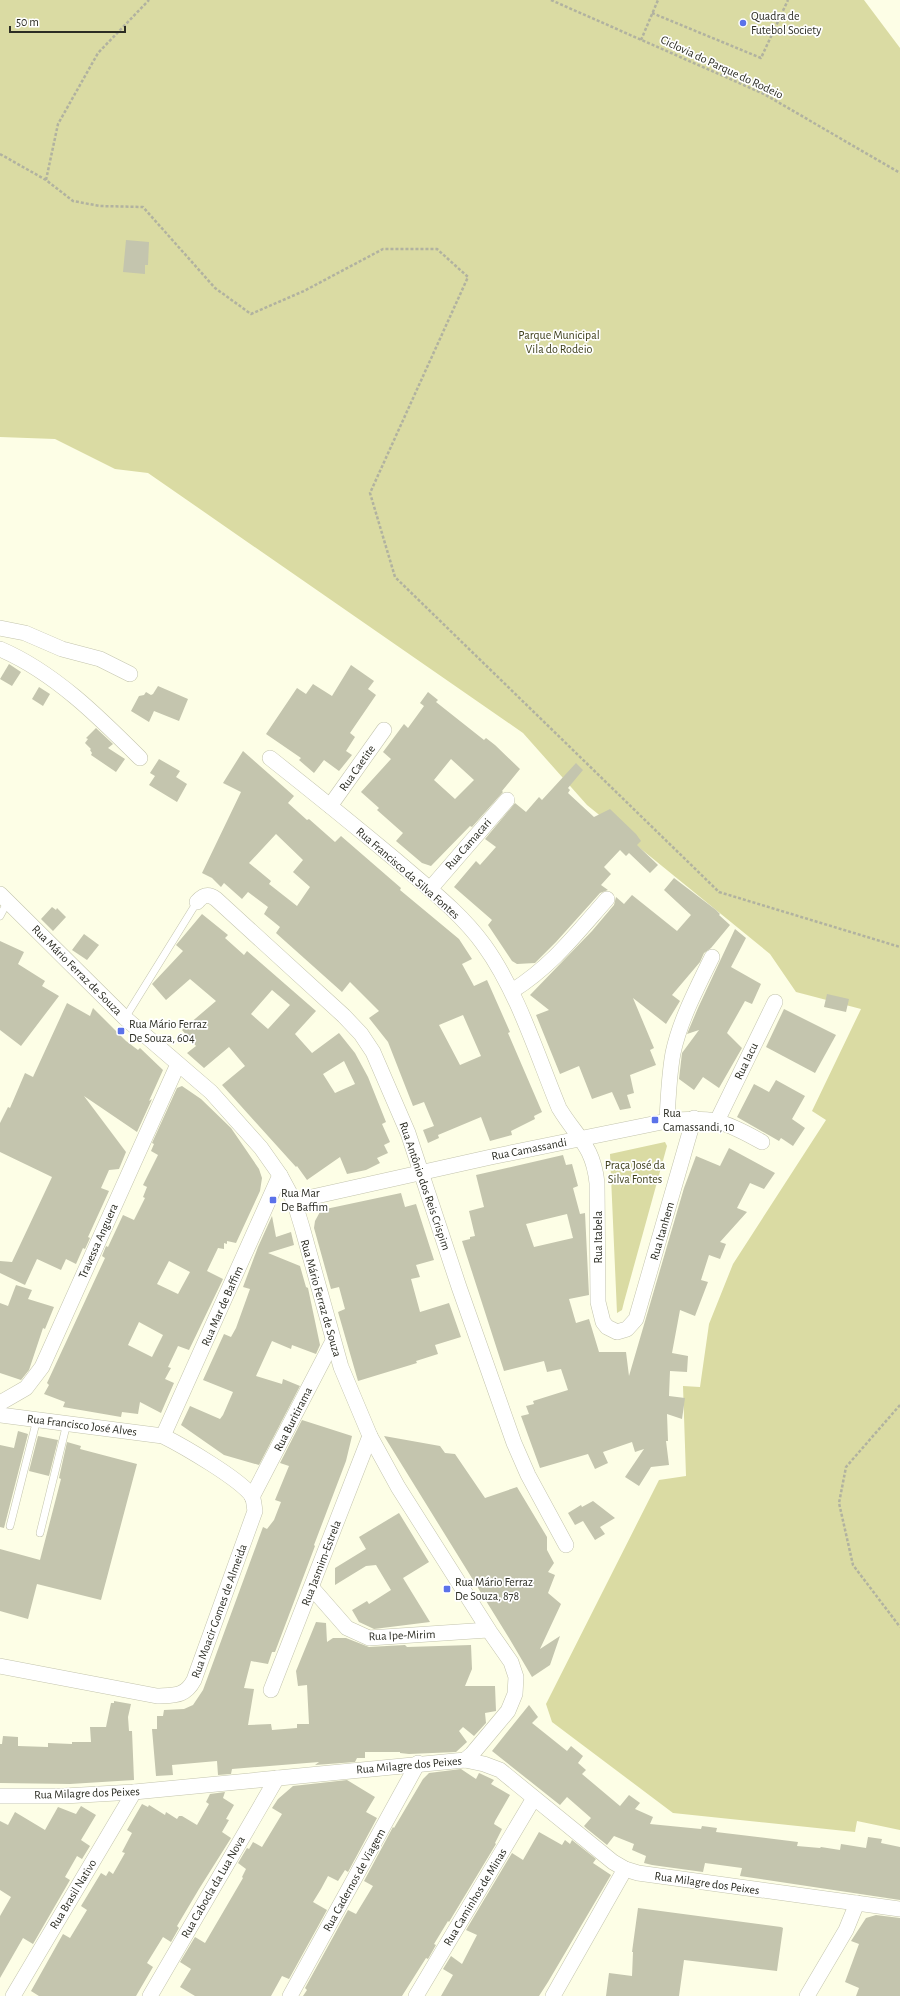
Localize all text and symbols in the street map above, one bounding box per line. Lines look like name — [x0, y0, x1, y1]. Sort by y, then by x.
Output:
scale bar — [10, 8, 125, 34]
place label: Quadra de Futebol Society — [751, 10, 821, 37]
text: 50 m — [16, 16, 39, 28]
marker: Quadra de Futebol Society — [738, 18, 748, 28]
street label: Ciclovia do Parque do Rodeio — [659, 33, 785, 101]
park label: Parque Municipal Vila do Rodeio — [518, 329, 600, 355]
street label: Rua Caetite — [337, 743, 377, 793]
street label: Rua Camacari — [443, 816, 493, 872]
street label: Rua Francisco da Silva Fontes — [354, 825, 462, 921]
street label: Rua Mário Ferraz de Souza — [30, 923, 125, 1018]
place label: Rua Mário Ferraz De Souza, 604 — [129, 1018, 207, 1044]
marker: Rua Mário Ferraz De Souza, 604 — [116, 1026, 126, 1036]
street label: Rua Iacu — [732, 1041, 760, 1081]
place label: Rua Camassandi, 10 — [663, 1107, 735, 1133]
marker: Rua Camassandi, 10 — [650, 1115, 660, 1125]
street label: Rua Antônio dos Reis Crispim — [397, 1120, 453, 1252]
street label: Rua Camassandi — [490, 1136, 568, 1162]
park label: Praça José da Silva Fontes — [605, 1159, 666, 1185]
place label: Rua Mar De Baffim — [281, 1187, 328, 1213]
marker: Rua Mar De Baffim — [268, 1195, 278, 1205]
street label: Travessa Anguera — [76, 1201, 120, 1280]
street label: Rua Itanhem — [648, 1201, 676, 1261]
street label: Rua Itabela — [592, 1210, 604, 1263]
street label: Rua Mário Ferraz de Souza — [298, 1238, 344, 1359]
street label: Rua Mar de Baffim — [199, 1264, 245, 1348]
street label: Rua Buritirama — [272, 1385, 315, 1453]
street label: Rua Francisco José Alves — [26, 1412, 138, 1438]
street label: Rua Jasmim-Estrela — [299, 1518, 343, 1608]
street label: Rua Moacir Gomes de Almeida — [189, 1542, 249, 1680]
place label: Rua Mário Ferraz De Souza, 878 — [455, 1576, 533, 1602]
marker: Rua Mário Ferraz De Souza, 878 — [442, 1584, 452, 1594]
street label: Rua Ipe-Mirim — [368, 1628, 436, 1642]
street label: Rua Milagre dos Peixes — [356, 1754, 462, 1776]
street label: Rua Milagre dos Peixes — [34, 1785, 140, 1801]
street label: Rua Cadernos de Viagem — [321, 1826, 387, 1934]
street label: Rua Cabocla da Lua Nova — [179, 1834, 247, 1940]
street label: Rua Caminhos de Minas — [441, 1846, 509, 1948]
street label: Rua Brasil Nativo — [48, 1857, 99, 1931]
street label: Rua Milagre dos Peixes — [654, 1870, 760, 1896]

